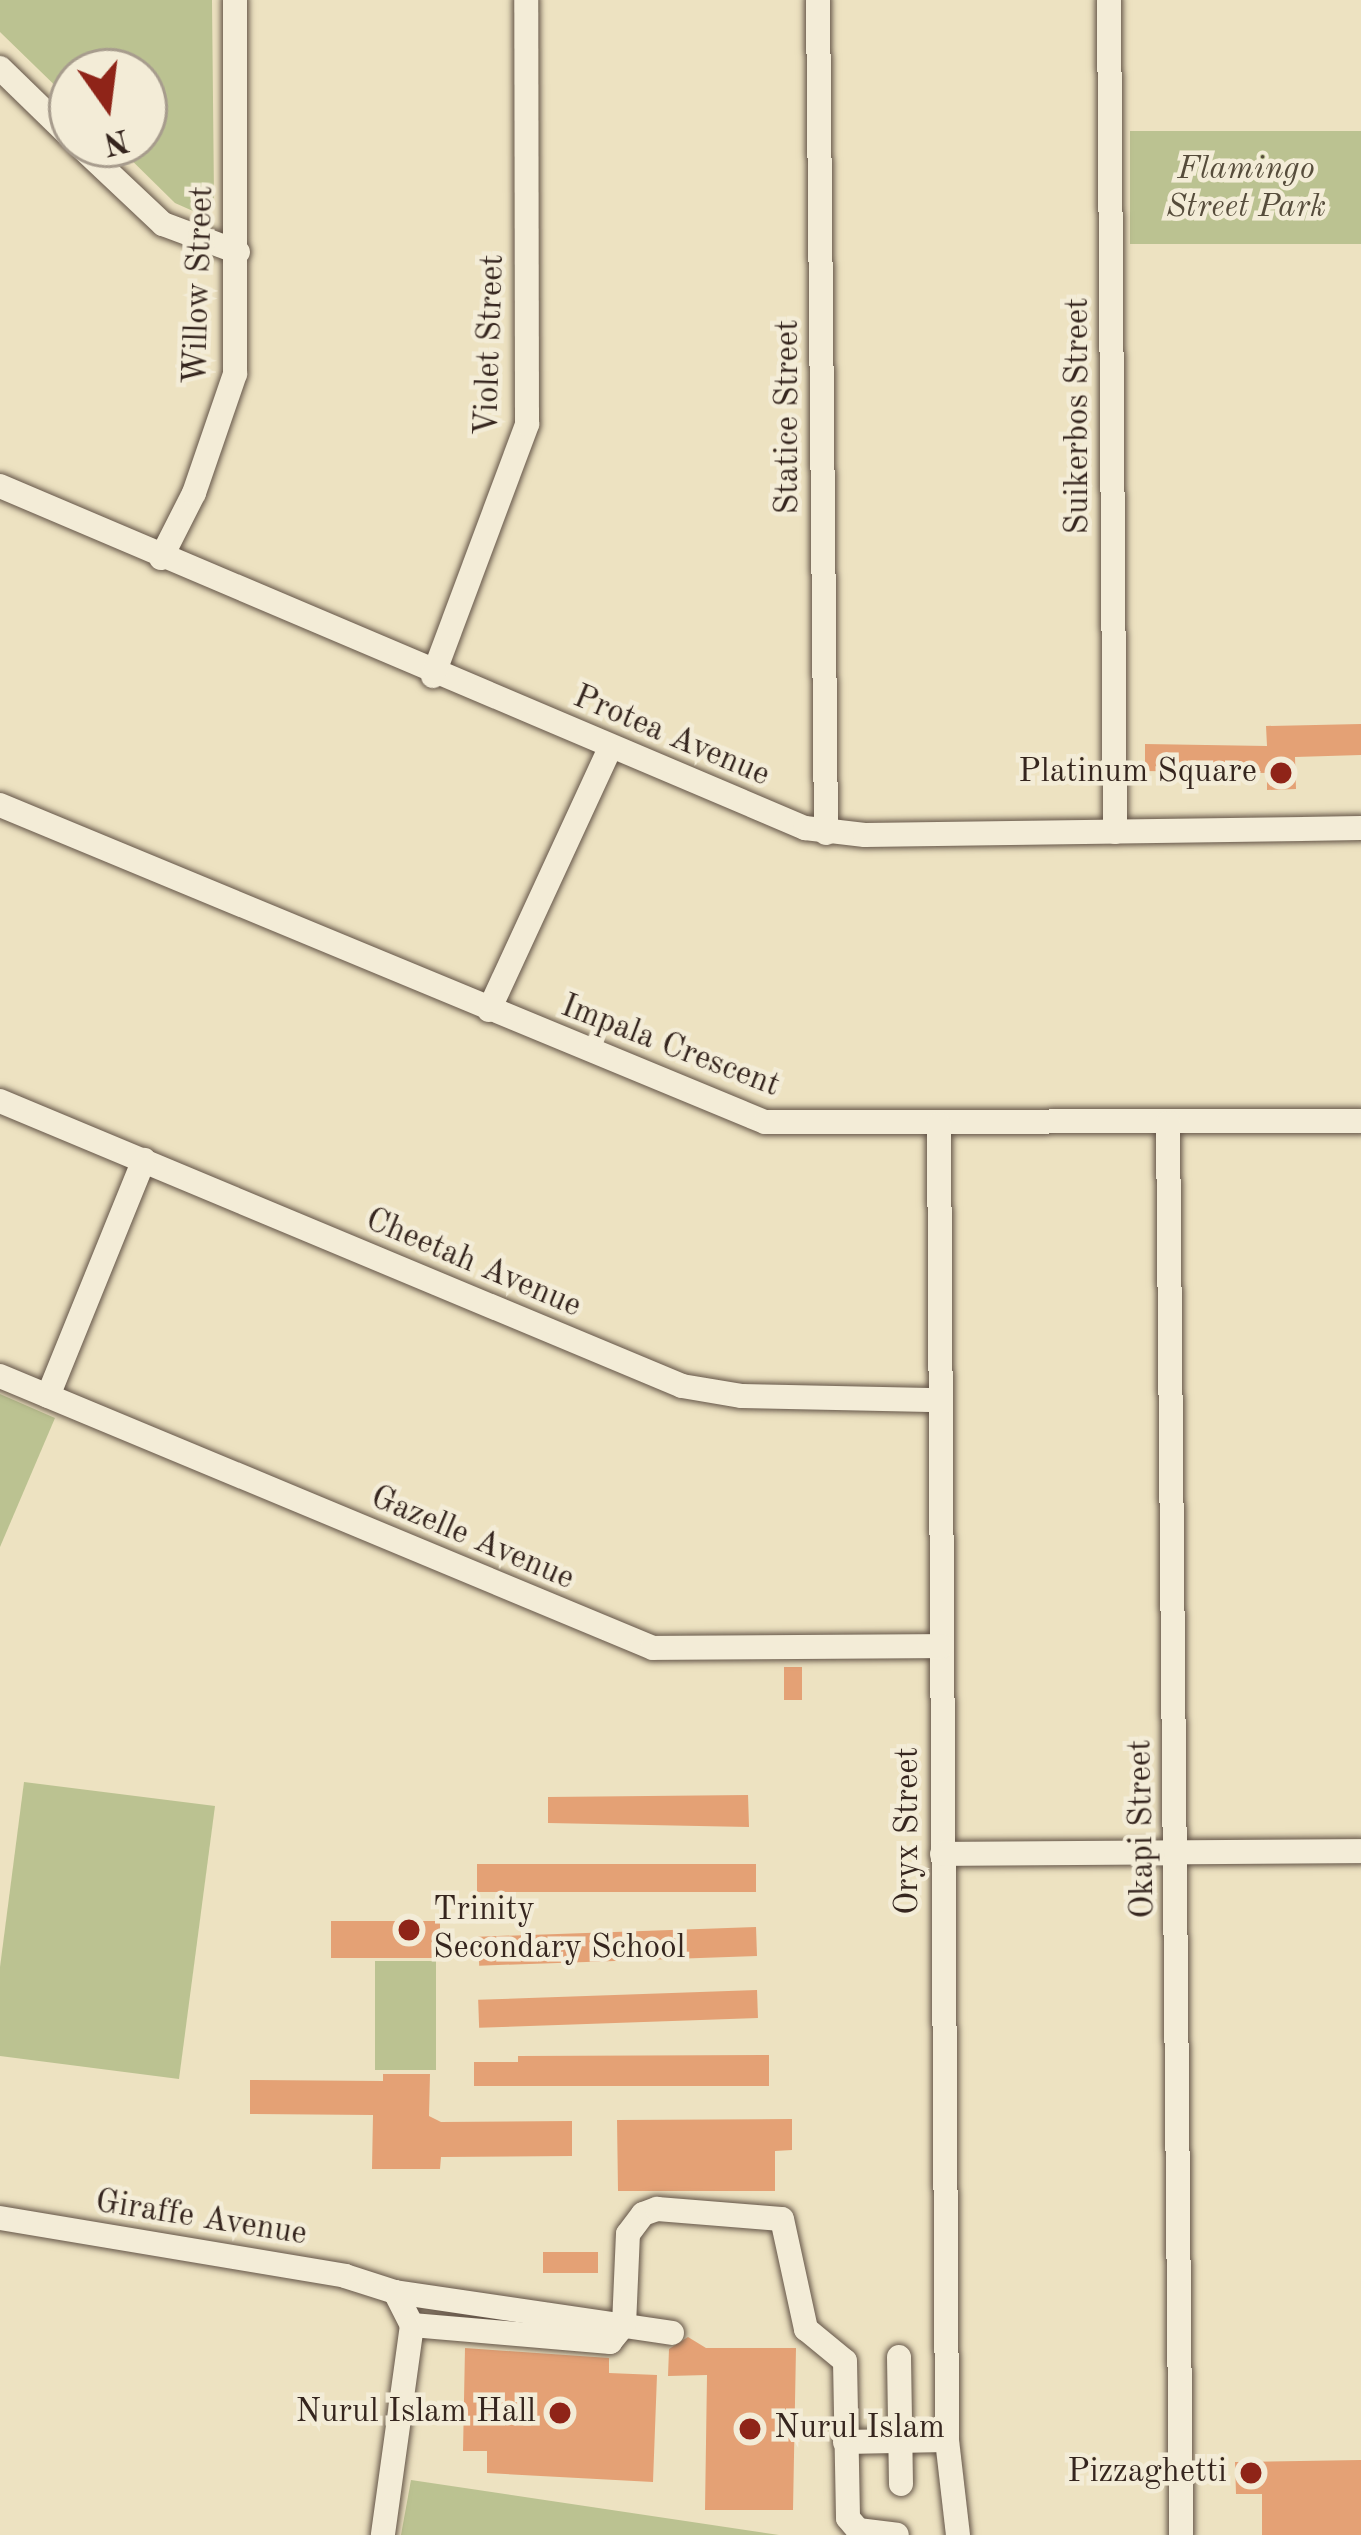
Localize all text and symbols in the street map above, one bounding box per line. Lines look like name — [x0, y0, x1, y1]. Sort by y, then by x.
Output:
north arrow — [48, 48, 168, 168]
text: N — [100, 121, 132, 160]
park label: Flamingo Street Park — [1166, 150, 1326, 228]
street label: Willow Street — [177, 185, 223, 385]
street label: Violet Street — [468, 254, 514, 436]
street label: Suikerbos Street — [1059, 297, 1099, 535]
street label: Statice Street — [769, 319, 809, 515]
street label: Protea Avenue — [567, 678, 775, 796]
place label: Platinum Square — [1018, 753, 1257, 793]
marker: Platinum Square — [1268, 760, 1294, 786]
street label: Impala Crescent — [555, 987, 785, 1107]
street label: Cheetah Avenue — [359, 1201, 587, 1327]
street label: Gazelle Avenue — [364, 1478, 580, 1600]
street label: Okapi Street — [1122, 1739, 1164, 1919]
street label: Oryx Street — [889, 1747, 929, 1915]
place label: Trinity Secondary School — [433, 1891, 685, 1969]
marker: Trinity Secondary School — [396, 1917, 422, 1943]
street label: Giraffe Avenue — [92, 2183, 310, 2255]
place label: Nurul Islam Hall — [296, 2393, 536, 2433]
marker: Nurul Islam Hall — [547, 2400, 573, 2426]
place label: Nurul Islam — [774, 2409, 945, 2449]
marker: Nurul Islam — [737, 2416, 763, 2442]
place label: Pizzaghetti — [1067, 2453, 1227, 2493]
marker: Pizzaghetti — [1238, 2460, 1264, 2486]

